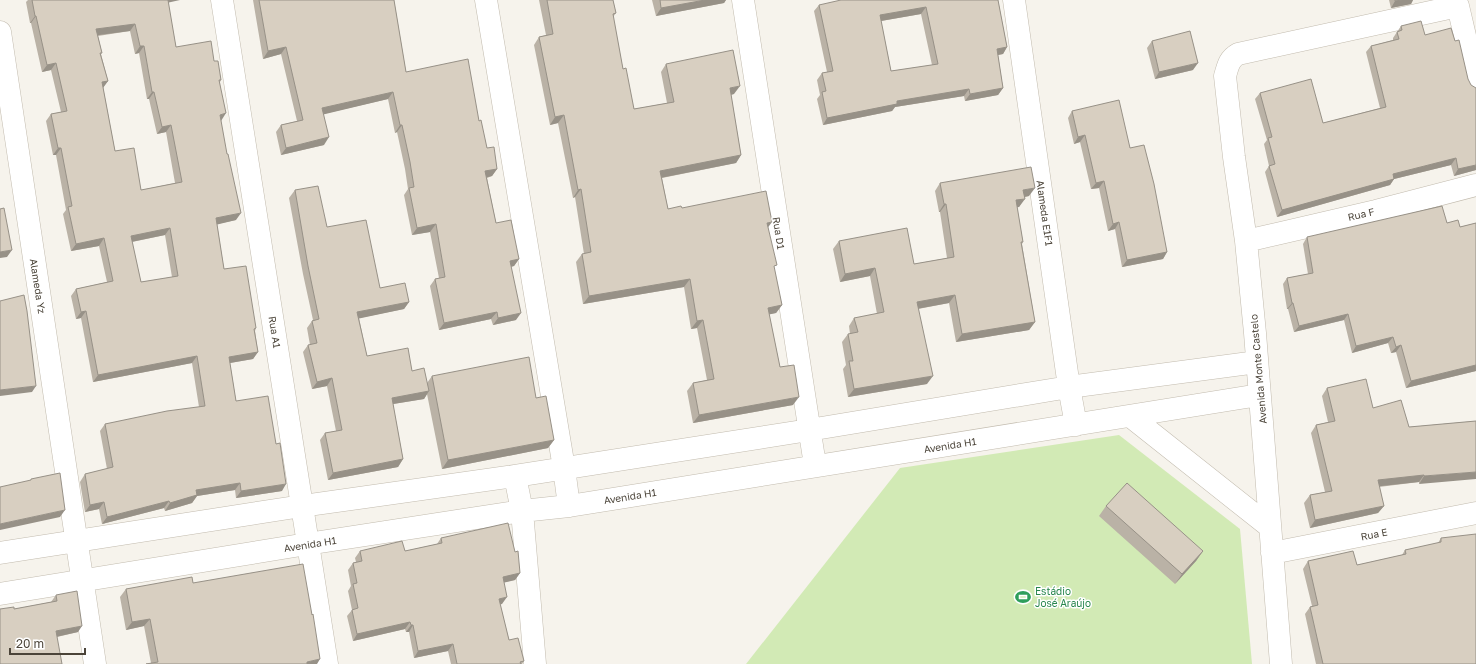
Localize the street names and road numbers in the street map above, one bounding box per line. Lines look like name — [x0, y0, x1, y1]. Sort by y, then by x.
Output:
street label: Alameda E1F1 — [1034, 179, 1056, 247]
street label: Rua F — [1347, 205, 1375, 223]
street label: Rua D1 — [771, 216, 788, 250]
street label: Alameda Yz — [28, 258, 48, 314]
street label: Avenida Monte Castelo — [1247, 314, 1269, 424]
street label: Rua A1 — [267, 315, 283, 349]
street label: Avenida H1 — [923, 435, 977, 455]
street label: Avenida H1 — [603, 486, 657, 506]
street label: Rua E — [1360, 526, 1388, 542]
street label: Avenida H1 — [283, 534, 337, 554]

